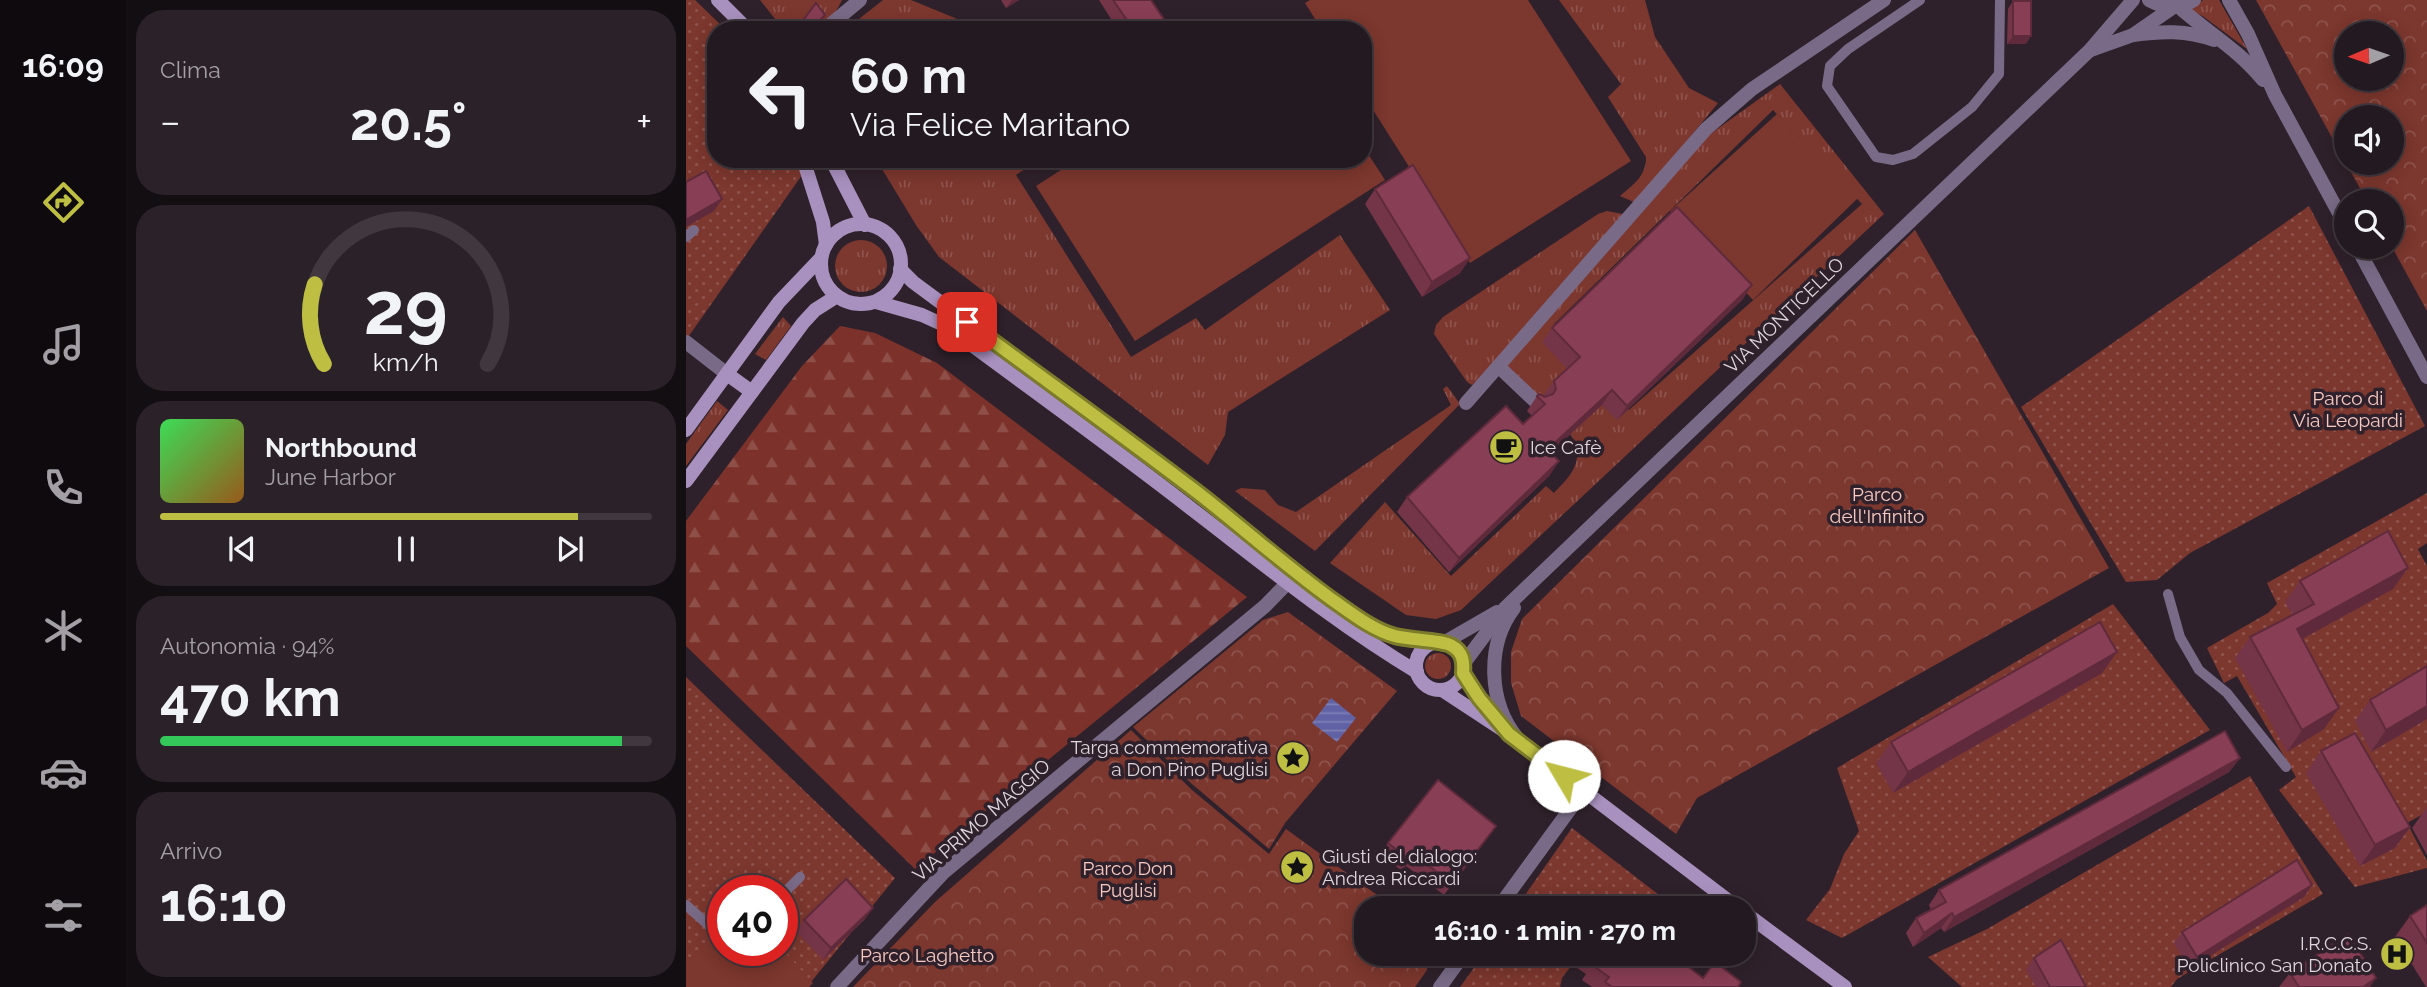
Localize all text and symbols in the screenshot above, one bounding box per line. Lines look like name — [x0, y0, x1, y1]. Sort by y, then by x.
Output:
north arrow — [2334, 21, 2404, 91]
map controls — [2334, 21, 2404, 259]
text: 16:09 — [22, 47, 104, 84]
text: 60 m — [850, 47, 967, 104]
icon: left — [735, 49, 826, 140]
text: Clima — [160, 56, 221, 83]
text: 20.5° — [350, 91, 467, 152]
text: − — [160, 99, 180, 144]
text: + — [636, 99, 652, 144]
button: sound — [2334, 105, 2404, 175]
text: Via Felice Maritano — [850, 106, 1130, 143]
icon: directions — [39, 178, 88, 227]
button: search — [2334, 189, 2404, 259]
street label: VIA MONTICELLO — [1720, 253, 1848, 377]
text: 29 — [364, 267, 448, 352]
pin — [937, 292, 997, 352]
icon: arrive — [948, 303, 986, 341]
icon: music — [39, 320, 88, 369]
text: km/h — [373, 347, 439, 377]
park label: Parco di Via Leopardi — [2293, 387, 2403, 431]
cafe icon: Ice Cafè — [1487, 428, 1525, 466]
text: Northbound — [265, 433, 417, 463]
place label: Ice Cafè — [1530, 436, 1601, 458]
icon: phone — [39, 463, 88, 512]
text: June Harbor — [265, 463, 396, 490]
park label: Parco dell'Infinito — [1830, 483, 1924, 527]
icon: previous — [223, 530, 261, 568]
icon: pause — [387, 530, 425, 568]
icon: next — [551, 530, 589, 568]
icon: climate — [39, 606, 88, 655]
text: Autonomia · 94% — [160, 632, 334, 659]
text: 470 km — [160, 667, 341, 728]
place label: Targa commemorativa a Don Pino Puglisi — [1071, 736, 1268, 780]
place icon: Targa commemorativa a Don Pino Puglisi — [1274, 739, 1312, 777]
position arrow — [1527, 739, 1601, 813]
icon: car — [39, 748, 88, 797]
street label: VIA PRIMO MAGGIO — [908, 754, 1054, 886]
text: Arrivo — [160, 837, 222, 864]
place label: Giusti del dialogo: Andrea Riccardi — [1322, 845, 1477, 889]
place icon: Giusti del dialogo: Andrea Riccardi — [1278, 848, 1316, 886]
park label: Parco Don Puglisi — [1083, 857, 1173, 901]
text: 16:10 — [160, 872, 288, 933]
speed limit sign: 40 — [707, 875, 798, 966]
icon: filters — [39, 891, 88, 940]
text: 16:10 · 1 min · 270 m — [1434, 916, 1676, 946]
place label: I.R.C.C.S. Policlinico San Donato — [2177, 932, 2372, 976]
hospital icon: I.R.C.C.S. Policlinico San Donato — [2378, 935, 2416, 973]
park label: Parco Laghetto — [860, 944, 994, 966]

